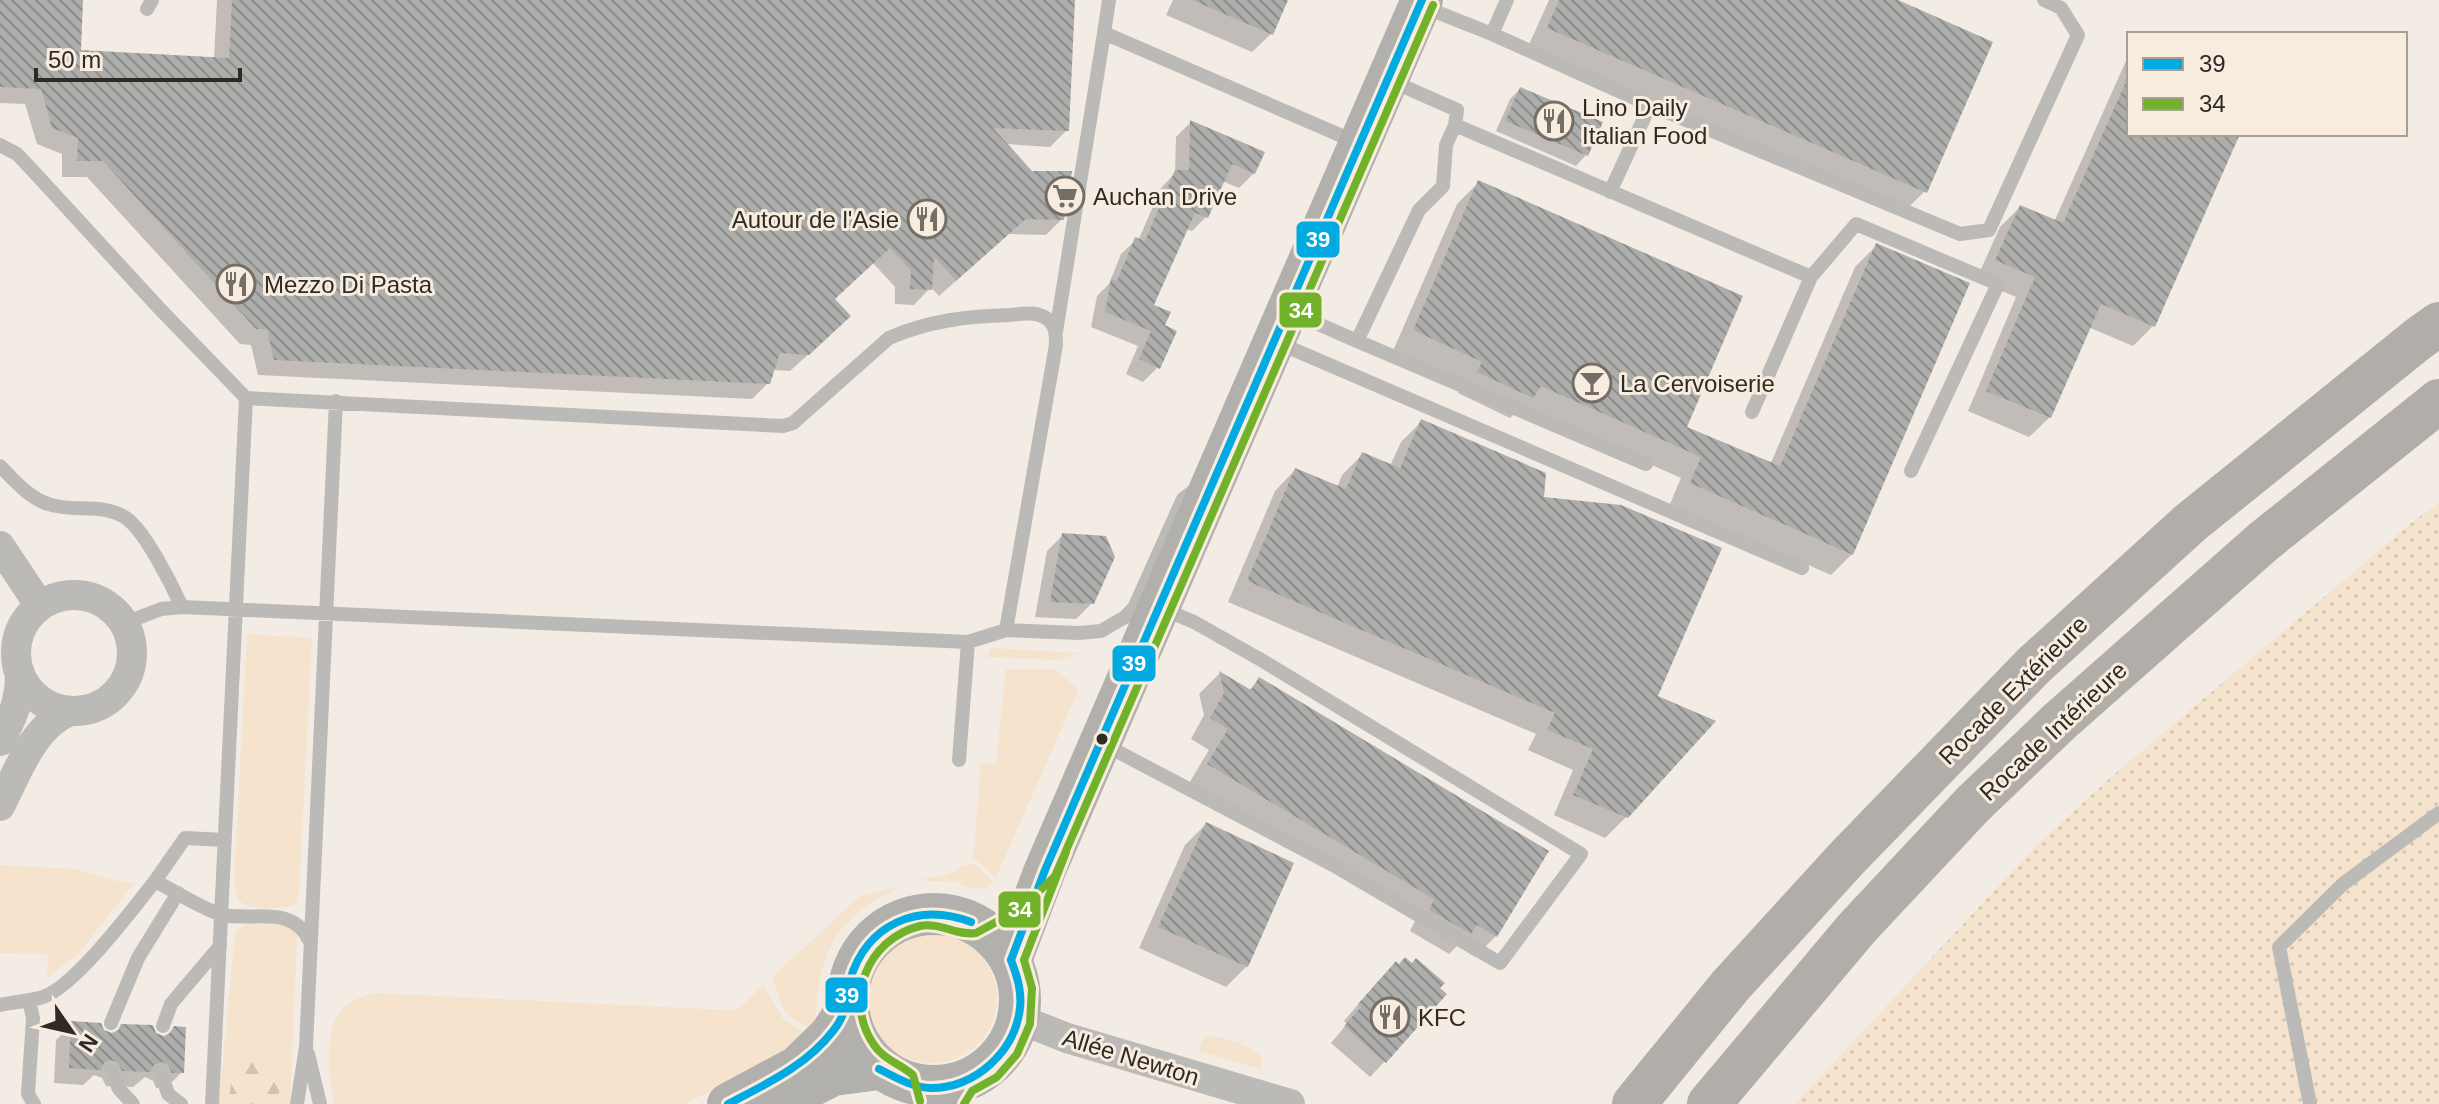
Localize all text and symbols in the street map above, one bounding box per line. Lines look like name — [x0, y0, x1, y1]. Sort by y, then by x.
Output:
scale bar — [36, 32, 240, 82]
legend — [2127, 32, 2407, 136]
text: 50 m — [48, 46, 101, 73]
text: 39 — [2199, 50, 2226, 77]
text: 34 — [2199, 90, 2226, 117]
place label: Lino Daily Italian Food — [1582, 94, 1707, 149]
restaurant icon: Lino Daily Italian Food — [1533, 100, 1575, 142]
supermarket icon: Auchan Drive — [1044, 175, 1086, 217]
place label: Auchan Drive — [1093, 183, 1237, 210]
restaurant icon: Autour de l'Asie — [906, 198, 948, 240]
place label: Autour de l'Asie — [732, 206, 899, 233]
line badge: 39 — [1295, 220, 1341, 259]
text: 39 — [1306, 227, 1330, 252]
restaurant icon: Mezzo Di Pasta — [215, 263, 257, 305]
place label: Mezzo Di Pasta — [264, 271, 433, 298]
line badge: 34 — [1278, 291, 1323, 329]
text: 34 — [1289, 298, 1314, 323]
bar icon: La Cervoiserie — [1571, 362, 1613, 404]
place label: La Cervoiserie — [1620, 370, 1775, 397]
street label: Rocade Extérieure — [1933, 610, 2093, 770]
line badge: 39 — [1111, 644, 1157, 683]
text: 39 — [1122, 651, 1146, 676]
street label: Rocade Intérieure — [1974, 656, 2132, 806]
unlabelled marker — [1094, 731, 1110, 747]
line badge: 34 — [997, 890, 1042, 929]
text: 34 — [1008, 897, 1033, 922]
line badge: 39 — [824, 976, 869, 1014]
text: 39 — [835, 983, 859, 1008]
north arrow — [32, 992, 112, 1072]
restaurant icon: KFC — [1369, 996, 1411, 1038]
place label: KFC — [1418, 1004, 1466, 1031]
street label: Allée Newton — [1059, 1023, 1203, 1091]
text: N — [73, 1029, 103, 1056]

